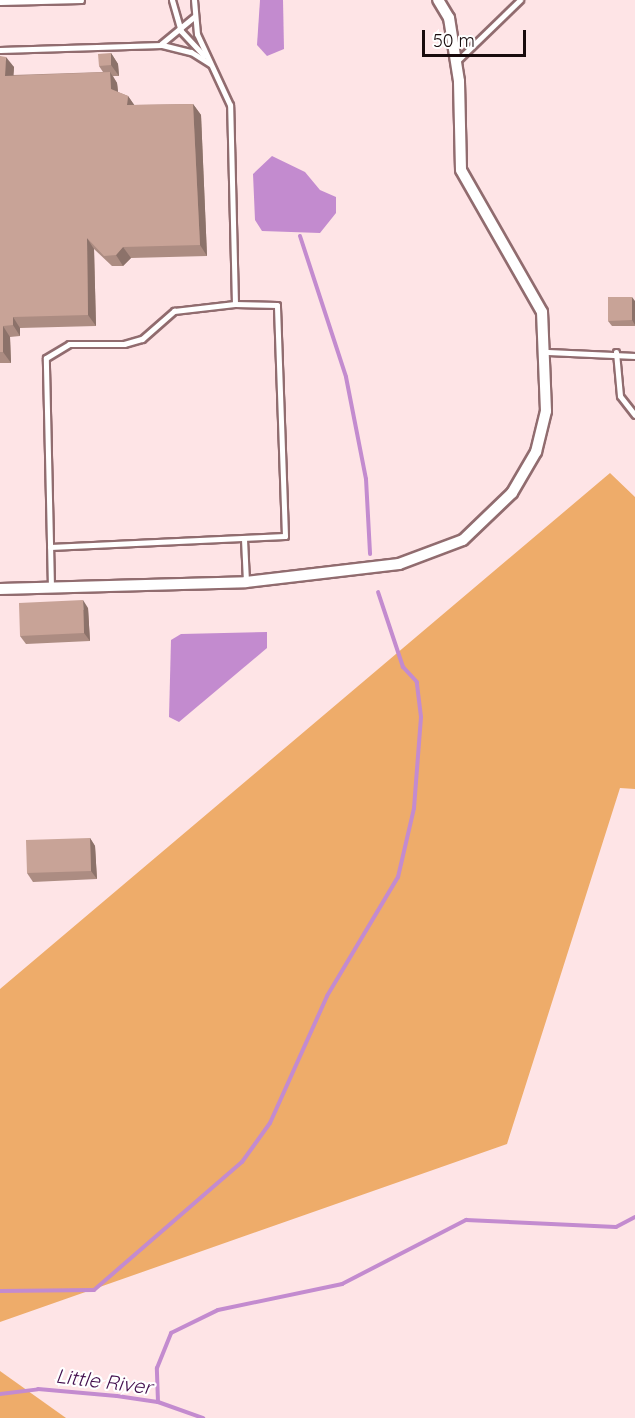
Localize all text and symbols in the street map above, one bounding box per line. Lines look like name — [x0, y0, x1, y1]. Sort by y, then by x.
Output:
scale bar — [425, 18, 528, 56]
text: 50 m — [433, 29, 475, 52]
water label: Little River — [54, 1363, 154, 1399]

